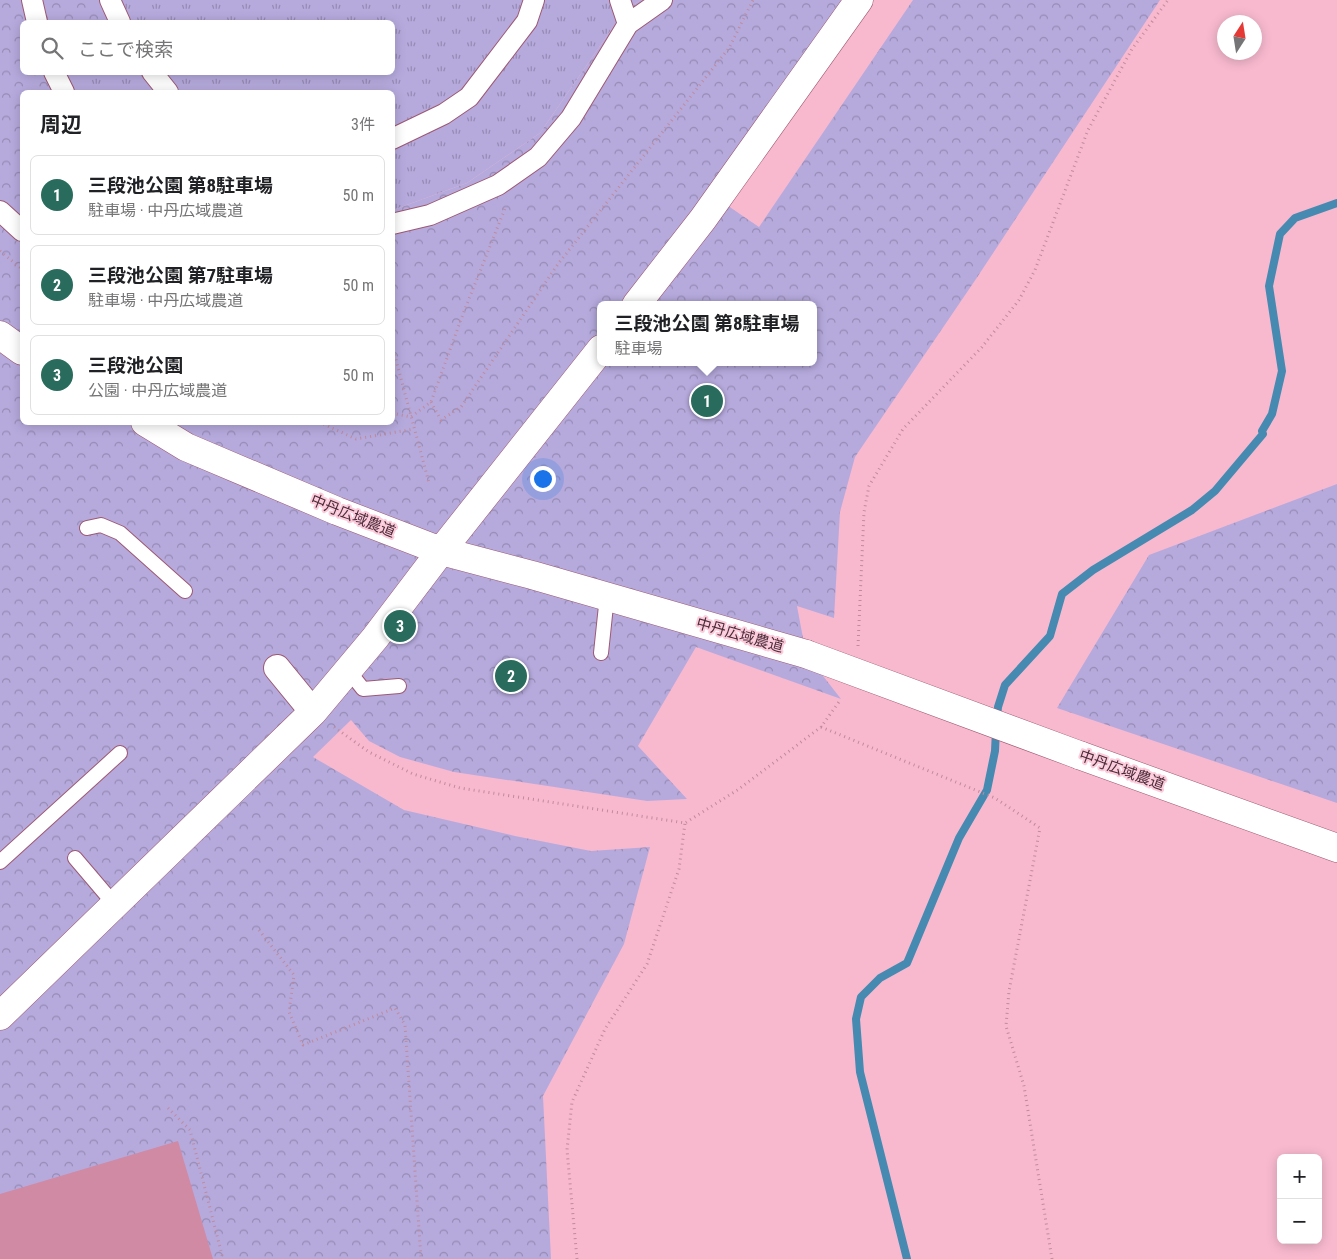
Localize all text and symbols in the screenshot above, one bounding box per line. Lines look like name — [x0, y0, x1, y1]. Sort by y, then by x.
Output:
north arrow — [1217, 15, 1262, 60]
search box — [20, 20, 395, 75]
icon: search — [38, 34, 66, 62]
text: ここで検索 — [78, 38, 173, 61]
text: 周辺 — [40, 113, 82, 137]
text: 3件 — [351, 115, 375, 134]
text: 三段池公園 第8駐車場 — [88, 174, 273, 197]
text: 1 — [53, 186, 61, 205]
text: 50 m — [342, 186, 374, 205]
text: 駐車場 · 中丹広域農道 — [88, 201, 243, 220]
text: 三段池公園 第7駐車場 — [88, 264, 273, 287]
text: 2 — [53, 276, 61, 295]
text: 50 m — [342, 276, 374, 295]
text: 駐車場 · 中丹広域農道 — [88, 291, 243, 310]
popup — [597, 301, 817, 366]
text: 三段池公園 第8駐車場 — [615, 312, 799, 335]
text: 駐車場 — [615, 339, 663, 358]
text: 三段池公園 — [88, 354, 183, 377]
text: 3 — [53, 366, 61, 385]
text: 50 m — [342, 366, 374, 385]
text: 公園 · 中丹広域農道 — [88, 381, 227, 400]
pin: 1 — [691, 382, 723, 420]
your location — [530, 466, 556, 492]
street label: 中丹広域農道 — [308, 491, 398, 541]
pin: 3 — [384, 607, 416, 645]
street label: 中丹広域農道 — [694, 614, 786, 656]
pin: 2 — [495, 657, 527, 695]
street label: 中丹広域農道 — [1077, 746, 1167, 794]
map controls — [1277, 1154, 1322, 1244]
button: + — [1277, 1154, 1322, 1199]
button: − — [1277, 1199, 1322, 1244]

